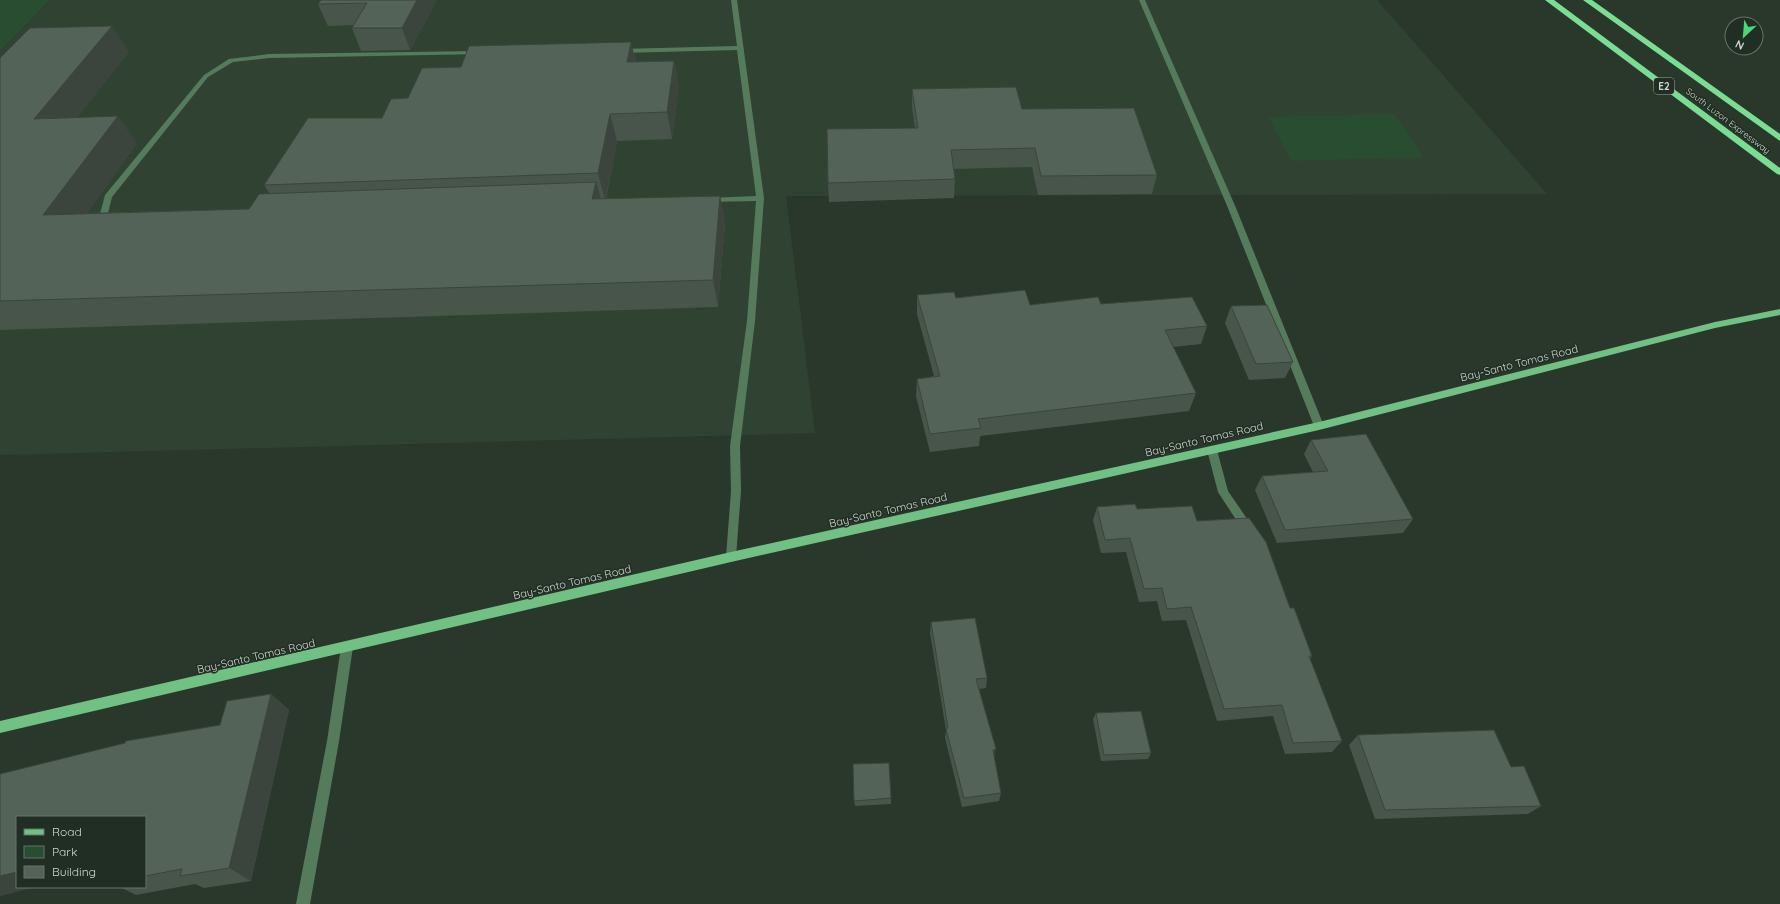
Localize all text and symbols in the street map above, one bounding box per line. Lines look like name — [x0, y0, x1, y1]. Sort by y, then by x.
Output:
north arrow — [1724, 16, 1764, 56]
text: N — [1733, 37, 1746, 53]
road number: E2 — [1654, 78, 1674, 94]
street label: South Luzon Expressway — [1684, 85, 1773, 156]
street label: Bay-Santo Tomas Road — [1459, 342, 1579, 384]
street label: Bay-Santo Tomas Road — [1143, 419, 1265, 459]
street label: Bay-Santo Tomas Road — [827, 490, 949, 530]
street label: Bay-Santo Tomas Road — [511, 562, 633, 602]
street label: Bay-Santo Tomas Road — [195, 636, 317, 676]
legend — [16, 816, 146, 888]
text: Road — [52, 824, 82, 839]
text: Park — [52, 844, 77, 859]
text: Building — [52, 864, 96, 879]

